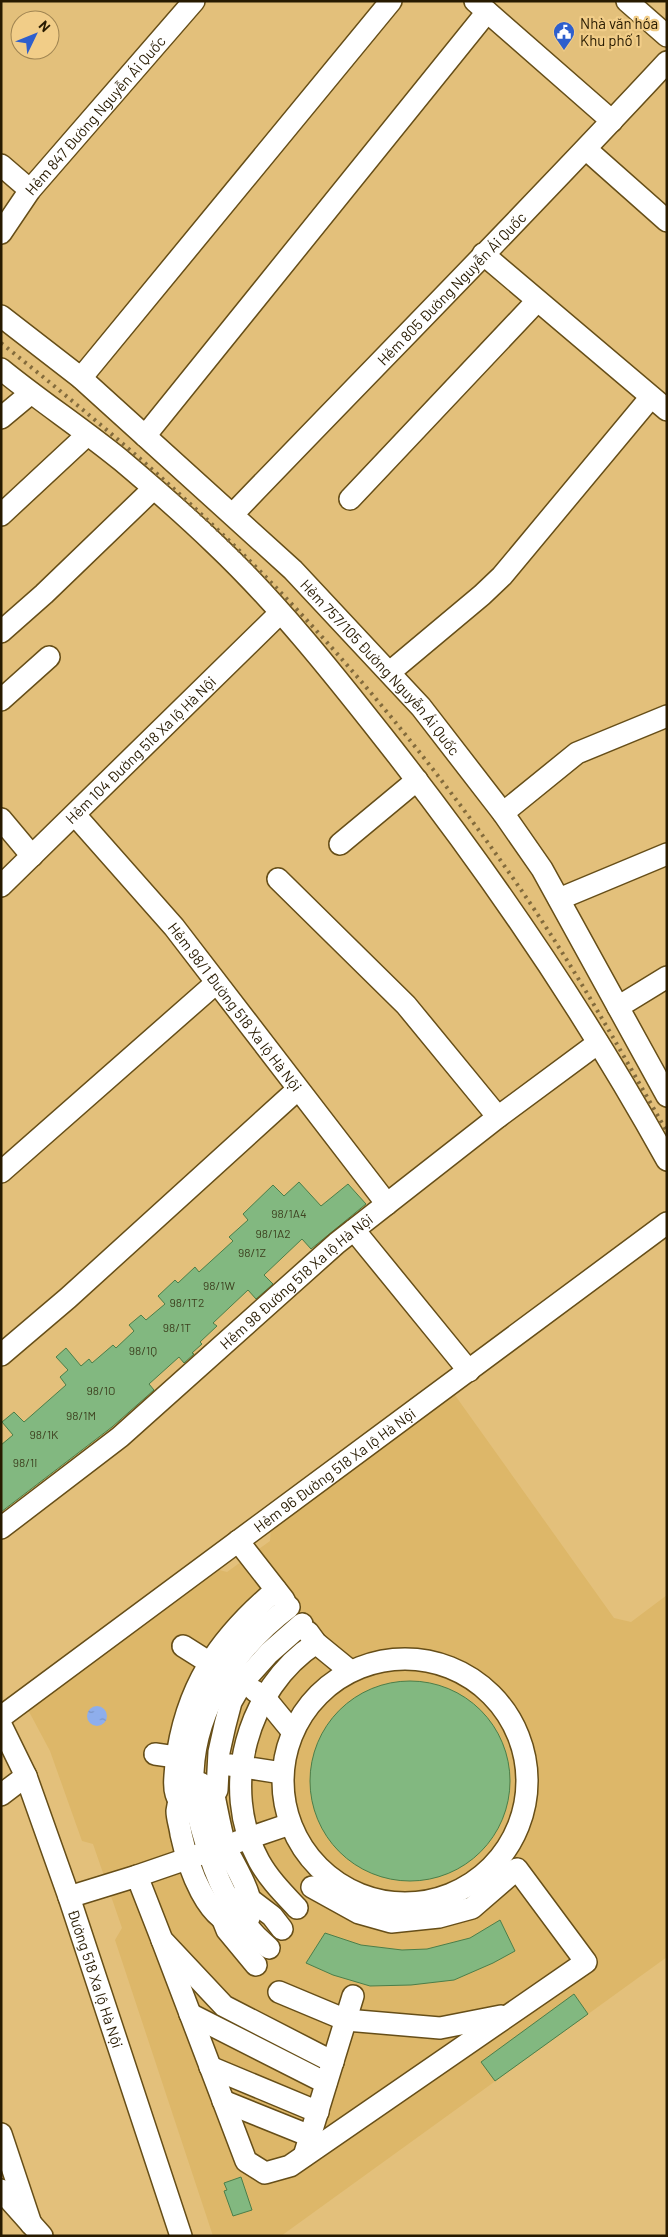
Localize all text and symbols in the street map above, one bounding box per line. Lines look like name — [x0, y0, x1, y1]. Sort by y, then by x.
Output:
north arrow — [10, 10, 60, 60]
place label: Nhà văn hóa Khu phố 1 — [580, 14, 658, 49]
text: N — [35, 17, 54, 35]
public building icon: Nhà văn hóa Khu phố 1 — [552, 20, 576, 51]
street label: Hẻm 847 Đường Nguyễn Ái Quốc — [21, 32, 169, 198]
street label: Hẻm 805 Đường Nguyễn Ái Quốc — [373, 208, 530, 369]
street label: Hẻm 757/105 Đường Nguyễn Ái Quốc — [297, 575, 464, 759]
street label: Hẻm 104 Đường 518 Xa lộ Hà Nội — [61, 672, 219, 827]
street label: Hẻm 98/1 Đường 518 Xa lộ Hà Nội — [165, 919, 306, 1095]
house number: 98/1A4 — [271, 1206, 307, 1220]
street label: Hẻm 98 Đường 518 Xa lộ Hà Nội — [216, 1210, 376, 1353]
house number: 98/1A2 — [255, 1226, 291, 1240]
house number: 98/1Z — [238, 1245, 266, 1259]
house number: 98/1W — [203, 1278, 235, 1292]
house number: 98/1T2 — [170, 1295, 204, 1309]
house number: 98/1T — [163, 1320, 191, 1334]
house number: 98/1Q — [129, 1343, 157, 1357]
house number: 98/1O — [87, 1383, 115, 1397]
street label: Hẻm 96 Đường 518 Xa lộ Hà Nội — [250, 1404, 419, 1536]
house number: 98/1M — [66, 1408, 96, 1422]
house number: 98/1K — [30, 1427, 59, 1441]
house number: 98/1I — [13, 1455, 37, 1469]
street label: Đường 518 Xa lộ Hà Nội — [65, 1907, 127, 2050]

